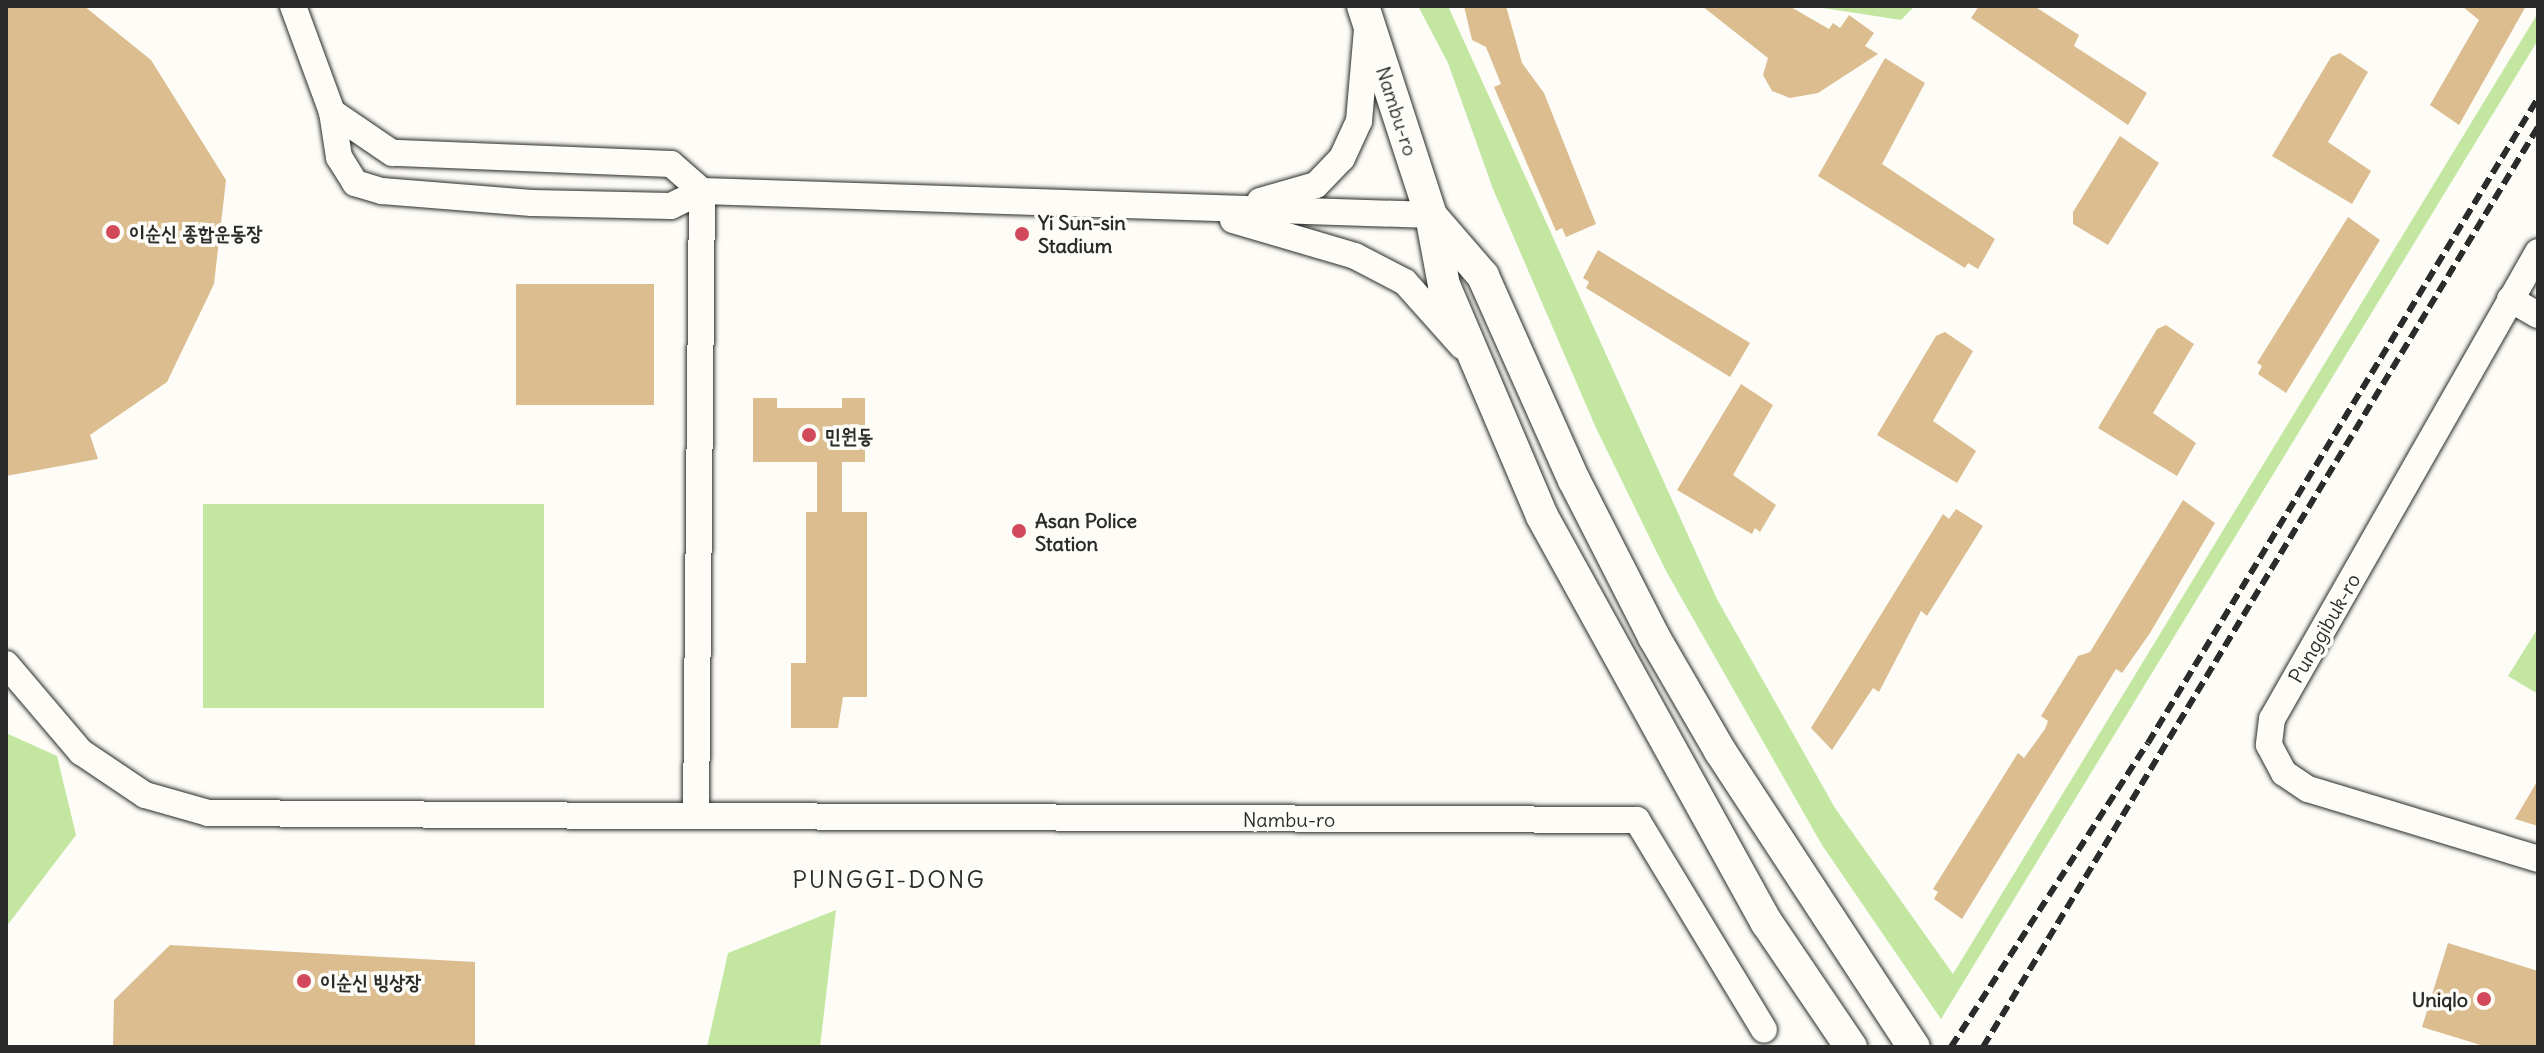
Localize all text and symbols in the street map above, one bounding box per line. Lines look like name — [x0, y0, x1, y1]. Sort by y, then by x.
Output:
street label: Nambu-ro — [1371, 63, 1423, 159]
place label: Yi Sun-sin Stadium — [1038, 210, 1126, 257]
place label: 이순신 종합운동장 — [129, 220, 263, 244]
marker: 이순신 종합운동장 — [104, 223, 122, 241]
marker: Yi Sun-sin Stadium — [1013, 225, 1031, 243]
place label: 민원동 — [825, 423, 873, 447]
marker: 민원동 — [800, 426, 818, 444]
place label: Asan Police Station — [1035, 508, 1137, 555]
marker: Asan Police Station — [1010, 522, 1028, 540]
street label: Punggibuk-ro — [2283, 569, 2365, 687]
street label: Nambu-ro — [1243, 807, 1335, 831]
district label: PUNGGI-DONG — [792, 866, 986, 894]
place label: 이순신 빙상장 — [320, 969, 421, 993]
marker: 이순신 빙상장 — [295, 972, 313, 990]
place label: Uniqlo — [2412, 987, 2468, 1011]
marker: Uniqlo — [2475, 990, 2493, 1008]

